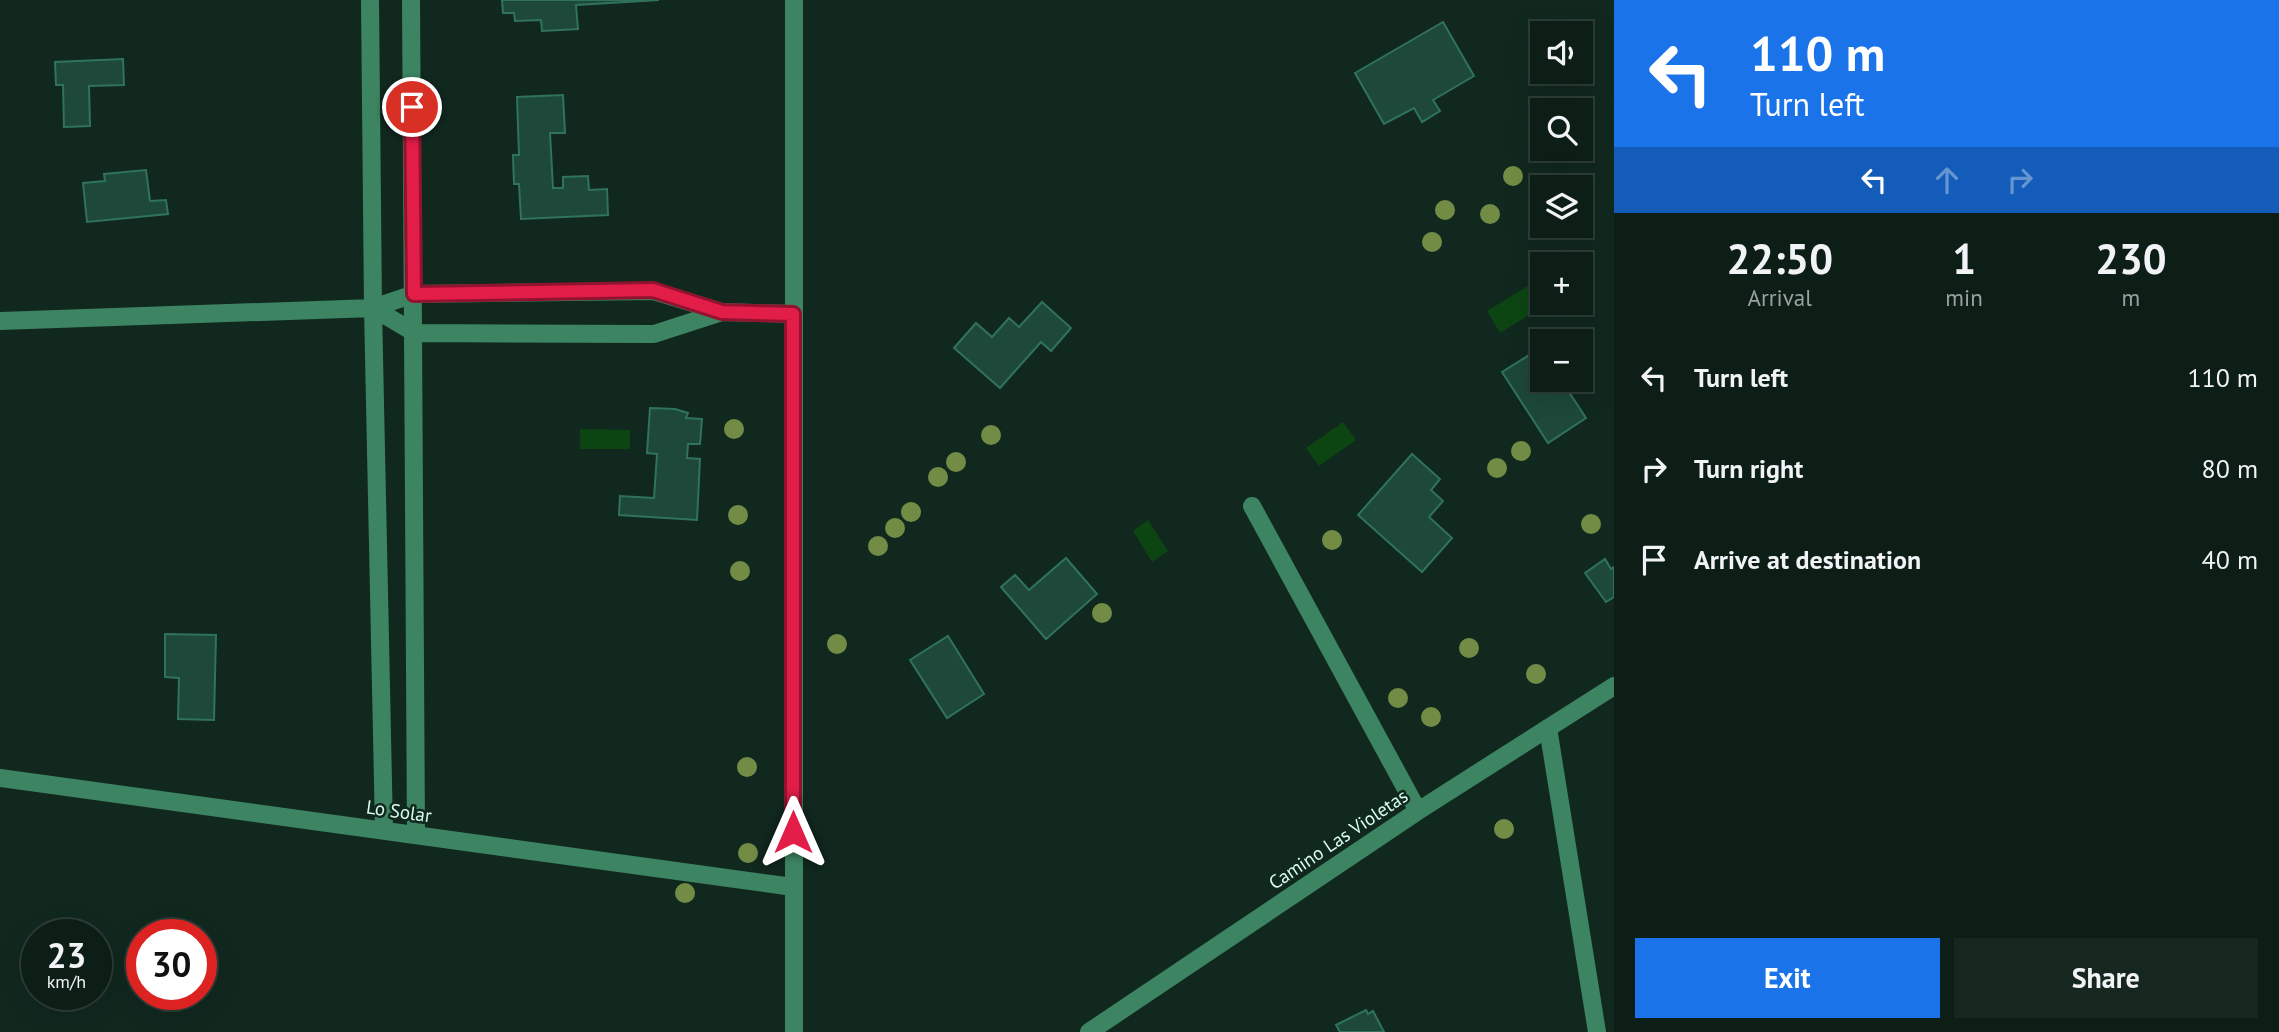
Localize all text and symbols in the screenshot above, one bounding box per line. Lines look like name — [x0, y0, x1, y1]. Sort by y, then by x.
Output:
map controls — [1530, 21, 1593, 392]
button: sound — [1530, 21, 1593, 84]
text: 110 m — [1750, 21, 1885, 85]
icon: left — [1635, 28, 1726, 119]
pin — [382, 77, 442, 137]
text: Turn left — [1750, 83, 1865, 125]
icon: arrive — [393, 88, 431, 126]
button: search — [1530, 98, 1593, 161]
icon: left — [1855, 161, 1893, 199]
icon: ahead — [1928, 161, 1966, 199]
icon: right — [2001, 161, 2039, 199]
button: layers — [1530, 175, 1593, 238]
text: 22:50 — [1726, 231, 1833, 286]
text: 1 — [1952, 231, 1976, 286]
text: 230 — [2095, 231, 2167, 286]
button: + — [1530, 252, 1593, 315]
text: Arrival — [1747, 283, 1812, 312]
text: min — [1945, 283, 1983, 312]
text: m — [2122, 283, 2140, 312]
button: − — [1530, 329, 1593, 392]
icon: left — [1635, 359, 1673, 397]
text: Turn left — [1694, 361, 1788, 394]
text: 110 m — [2187, 361, 2258, 394]
icon: right — [1635, 450, 1673, 488]
text: Turn right — [1694, 452, 1803, 485]
text: 80 m — [2202, 452, 2258, 485]
icon: arrive — [1635, 541, 1673, 579]
text: Arrive at destination — [1694, 543, 1921, 576]
text: 40 m — [2202, 543, 2258, 576]
street label: Camino Las Violetas — [1264, 784, 1412, 894]
street label: Lo Solar — [365, 795, 434, 828]
position arrow — [756, 795, 830, 869]
speed limit sign: 30 — [126, 919, 217, 1010]
text: 23 — [47, 932, 86, 978]
button: Exit — [1635, 938, 1940, 1018]
button: Share — [1954, 938, 2258, 1018]
text: km/h — [47, 970, 86, 993]

